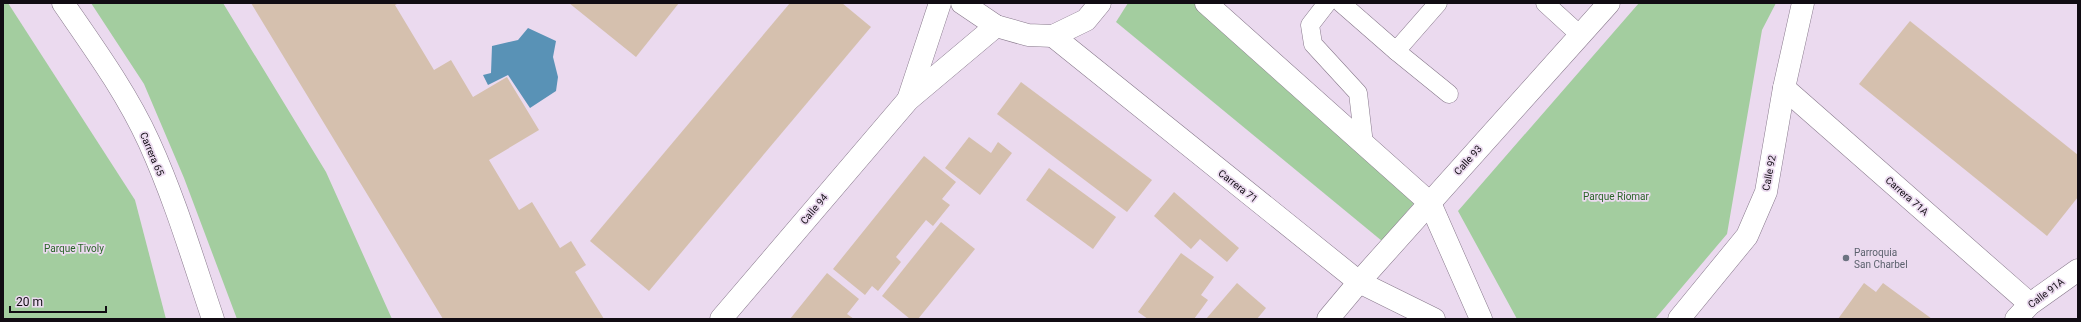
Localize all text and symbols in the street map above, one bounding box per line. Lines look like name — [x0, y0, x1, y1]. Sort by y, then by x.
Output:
street label: Carrera 65 — [138, 131, 166, 178]
street label: Calle 93 — [1452, 143, 1484, 177]
street label: Calle 92 — [1760, 154, 1778, 192]
street label: Carrera 71 — [1216, 167, 1260, 205]
street label: Carrera 71A — [1883, 175, 1931, 218]
street label: Calle 94 — [798, 191, 830, 226]
park label: Parque Riomar — [1583, 191, 1650, 202]
park label: Parque Tivoly — [44, 243, 104, 254]
place label: Parroquia San Charbel — [1854, 247, 1908, 270]
marker: Parroquia San Charbel — [1841, 253, 1851, 263]
street label: Calle 91A — [2026, 276, 2067, 310]
scale bar — [10, 288, 106, 314]
text: 20 m — [16, 295, 43, 309]

